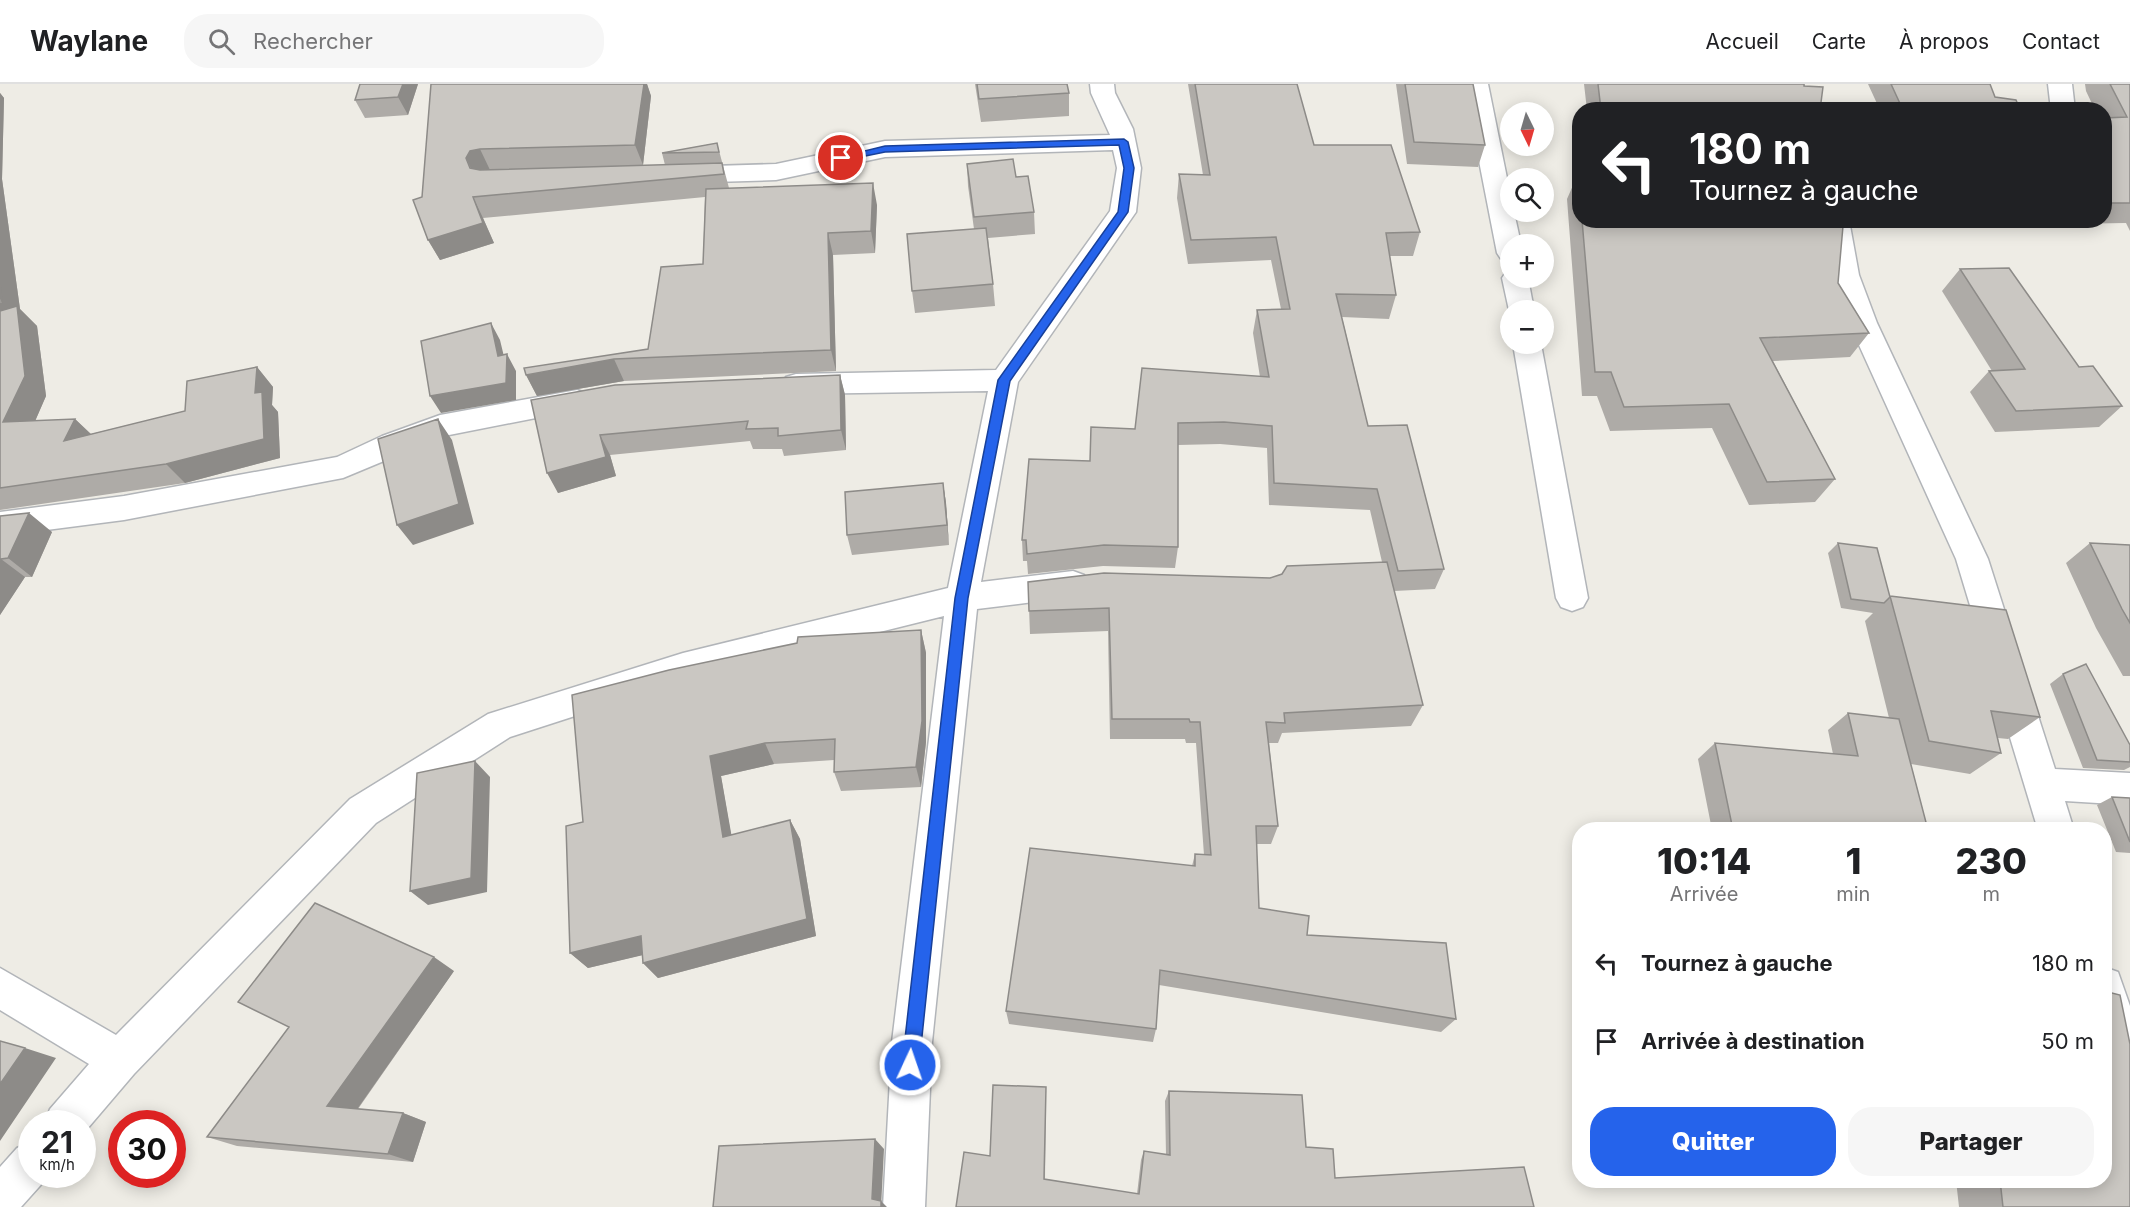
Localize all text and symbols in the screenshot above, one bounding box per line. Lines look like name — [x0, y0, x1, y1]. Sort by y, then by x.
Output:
search box — [184, 14, 604, 68]
text: Waylane — [30, 24, 148, 58]
icon: search — [205, 25, 238, 58]
text: Rechercher — [253, 28, 373, 54]
text: Accueil — [1705, 29, 1779, 54]
text: Carte — [1812, 29, 1866, 54]
text: À propos — [1899, 29, 1989, 54]
text: Contact — [2022, 29, 2100, 54]
north arrow — [1500, 102, 1554, 156]
map controls — [1500, 102, 1554, 354]
text: 180 m — [1689, 123, 1811, 174]
icon: left — [1590, 126, 1668, 204]
pin — [815, 132, 866, 183]
icon: arrive — [824, 141, 857, 174]
button: search — [1500, 168, 1554, 222]
text: Tournez à gauche — [1689, 174, 1918, 207]
button: + — [1500, 234, 1554, 288]
button: − — [1500, 300, 1554, 354]
text: 10:14 — [1657, 839, 1751, 883]
text: 1 — [1845, 839, 1861, 883]
text: 230 — [1955, 839, 2027, 883]
text: Arrivée — [1670, 882, 1738, 906]
text: min — [1836, 882, 1870, 906]
text: m — [1982, 882, 2000, 906]
icon: left — [1590, 947, 1623, 980]
text: Tournez à gauche — [1641, 950, 1833, 976]
text: 180 m — [2032, 950, 2094, 976]
icon: arrive — [1590, 1025, 1623, 1058]
text: Arrivée à destination — [1641, 1028, 1865, 1054]
text: 50 m — [2041, 1028, 2094, 1054]
position arrow — [878, 1033, 942, 1097]
button: Quitter — [1590, 1107, 1836, 1176]
button: Partager — [1848, 1107, 2094, 1176]
speed limit sign: 30 — [108, 1110, 186, 1188]
text: 21 — [41, 1124, 73, 1160]
text: km/h — [39, 1155, 75, 1174]

